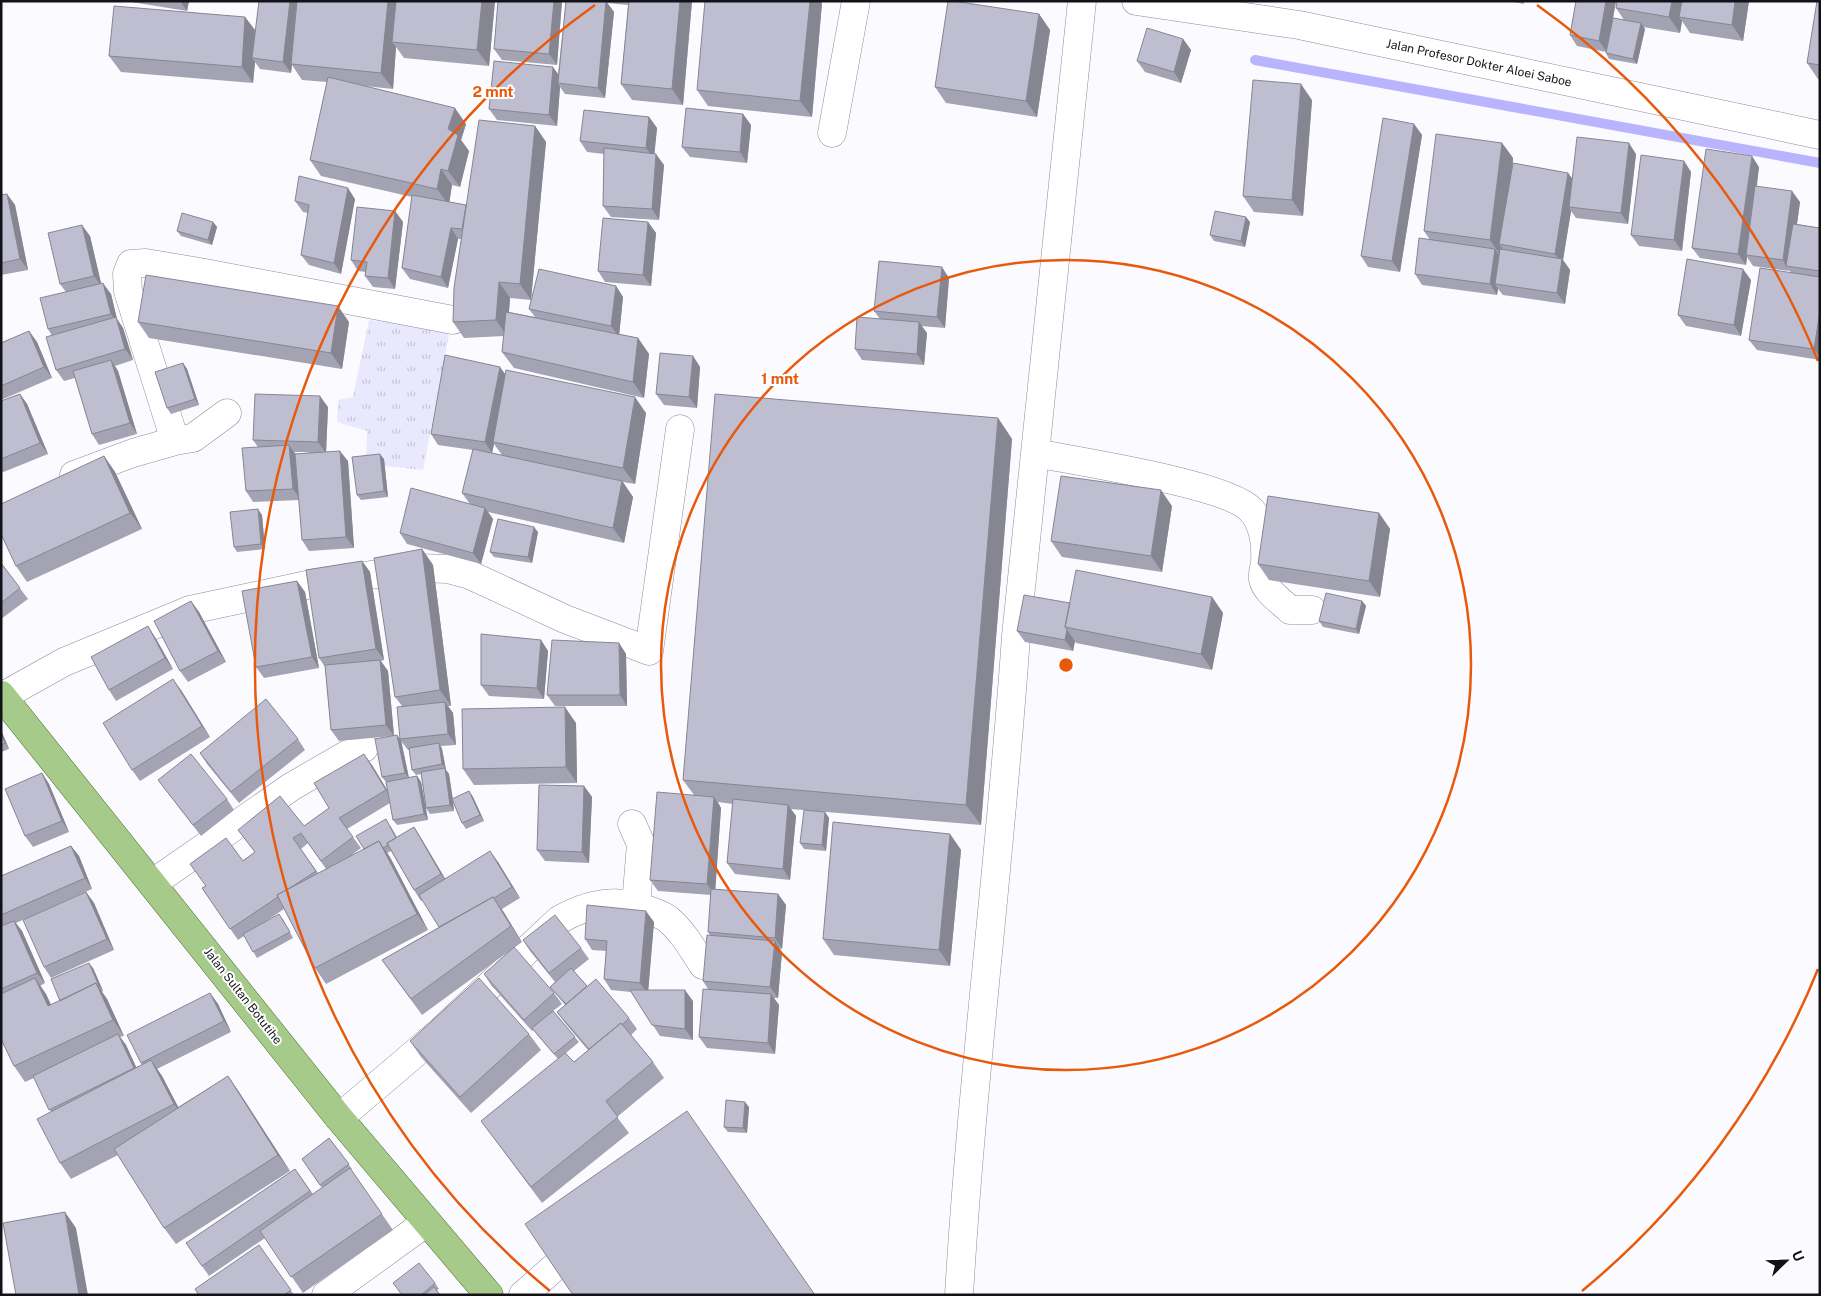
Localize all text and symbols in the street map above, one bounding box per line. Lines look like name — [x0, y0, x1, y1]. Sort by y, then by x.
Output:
street label: Jalan Profesor Dokter Aloei Saboe — [1385, 36, 1573, 90]
text: 2 mnt — [472, 83, 514, 100]
text: 1 mnt — [761, 370, 799, 387]
centre of rings — [1057, 656, 1075, 674]
street label: Jalan Sultan Botutihe — [201, 945, 285, 1047]
north arrow — [1761, 1236, 1811, 1286]
text: U — [1789, 1248, 1807, 1264]

